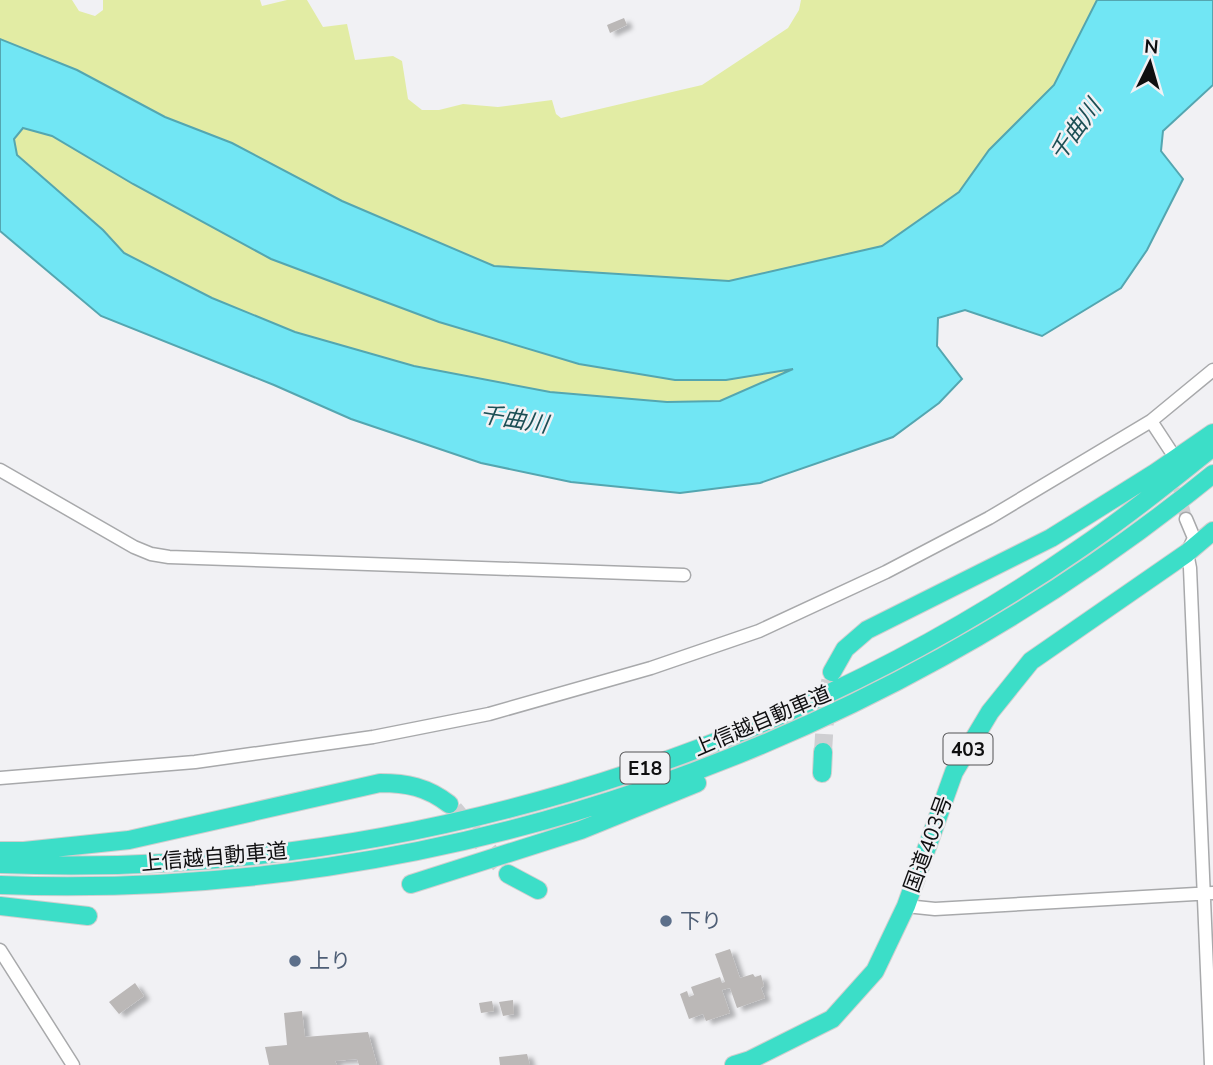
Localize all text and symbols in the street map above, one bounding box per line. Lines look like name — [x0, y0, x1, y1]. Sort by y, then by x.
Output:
north arrow — [1115, 28, 1185, 98]
text: N — [1143, 33, 1160, 61]
water label: 千曲川 — [1043, 91, 1110, 167]
water label: 千曲川 — [477, 399, 553, 441]
street label: 上信越自動車道 — [689, 679, 835, 763]
road number: 403 — [944, 734, 992, 764]
road number: E18 — [620, 752, 670, 783]
street label: 国道403号 — [898, 792, 958, 896]
street label: 上信越自動車道 — [140, 837, 288, 877]
place label: 下り — [680, 907, 722, 935]
marker: 下り — [658, 913, 674, 929]
place label: 上り — [309, 947, 351, 975]
marker: 上り — [287, 953, 303, 969]

